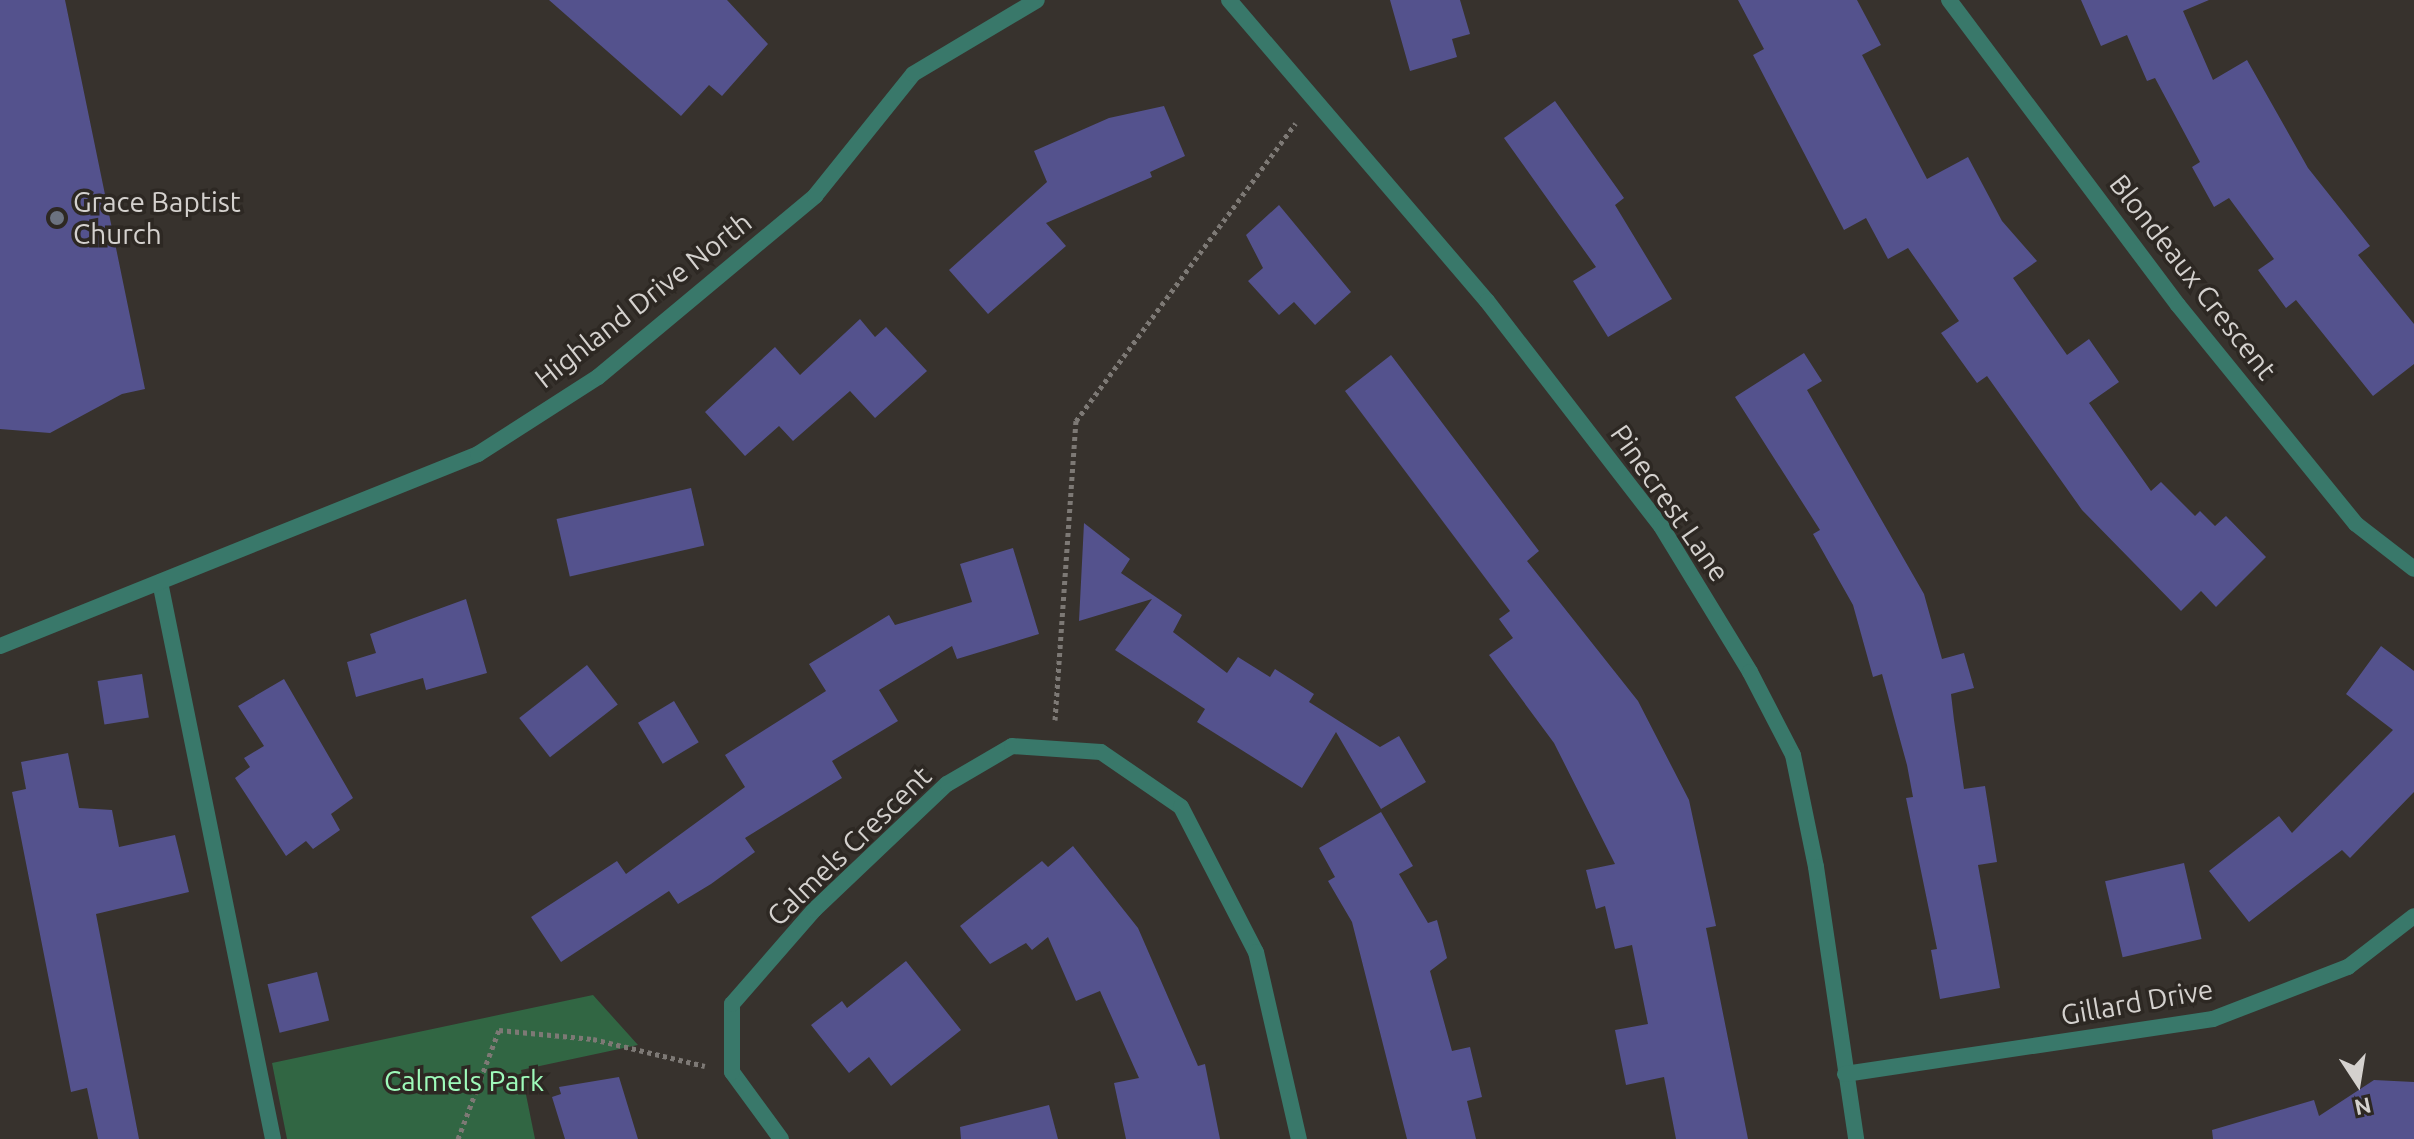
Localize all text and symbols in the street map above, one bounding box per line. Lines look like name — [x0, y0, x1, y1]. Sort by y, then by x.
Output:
street label: Blondeaux Crescent — [2102, 168, 2284, 386]
place label: Grace Baptist Church — [73, 185, 241, 251]
street label: Highland Drive North — [528, 205, 758, 395]
marker: Grace Baptist Church — [48, 209, 66, 227]
street label: Pinecrest Lane — [1604, 418, 1736, 588]
street label: Calmels Crescent — [760, 759, 938, 933]
street label: Gillard Drive — [2058, 972, 2216, 1032]
north arrow — [2318, 1043, 2398, 1123]
park label: Calmels Park — [384, 1064, 544, 1098]
text: N — [2352, 1093, 2374, 1121]

